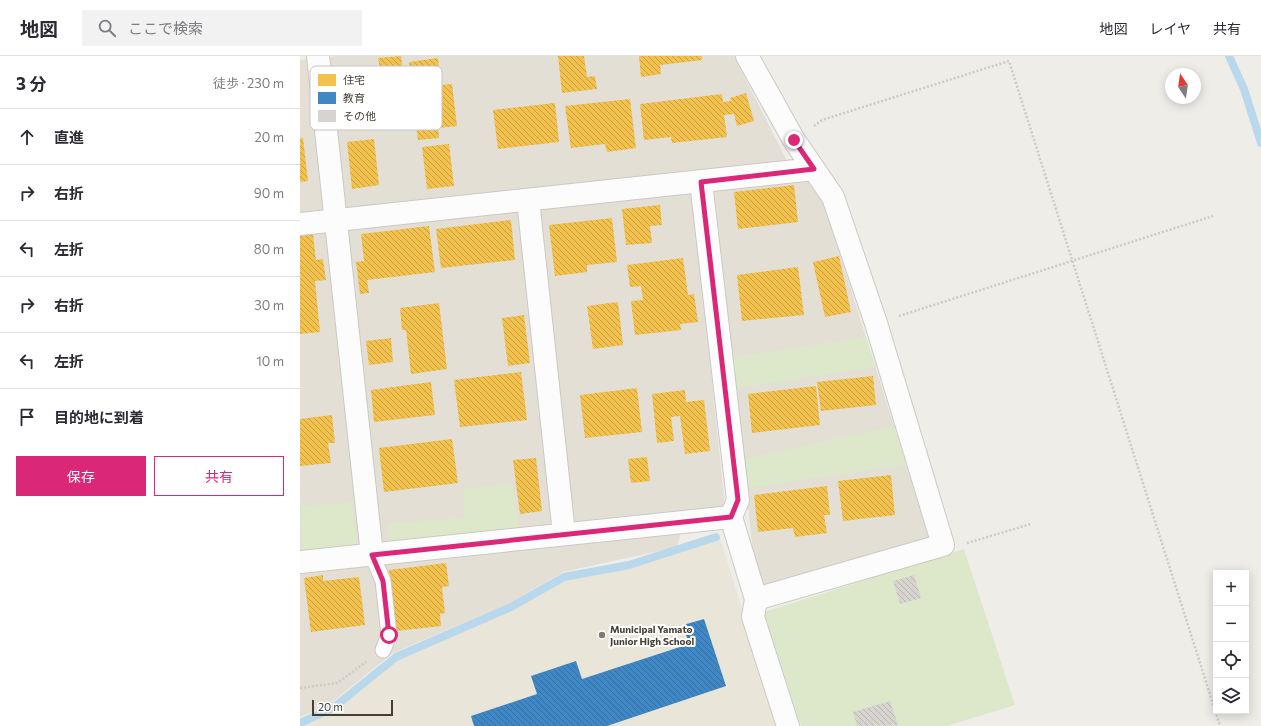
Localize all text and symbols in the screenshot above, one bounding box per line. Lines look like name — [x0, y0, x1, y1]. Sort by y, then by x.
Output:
search box — [82, 10, 362, 46]
text: 地図 — [20, 17, 58, 40]
icon: search — [96, 17, 118, 39]
text: ここで検索 — [128, 19, 203, 37]
text: 地図 — [1099, 20, 1127, 37]
text: レイヤ — [1149, 20, 1191, 37]
text: 共有 — [1213, 20, 1241, 37]
legend — [310, 66, 442, 130]
north arrow — [1165, 68, 1201, 104]
text: 3 分 — [16, 73, 46, 94]
text: 住宅 — [343, 73, 365, 86]
text: 徒歩 · 230 m — [213, 75, 284, 91]
text: 教育 — [343, 91, 365, 104]
text: その他 — [343, 109, 376, 122]
icon: ahead — [16, 126, 38, 148]
text: 直進 — [54, 128, 84, 146]
text: 20 m — [255, 129, 284, 145]
route end — [785, 131, 803, 149]
icon: right — [16, 182, 38, 204]
text: 右折 — [54, 184, 84, 202]
text: 90 m — [254, 185, 284, 201]
icon: left — [16, 238, 38, 260]
text: 左折 — [54, 240, 84, 258]
text: 80 m — [254, 241, 284, 257]
icon: right — [16, 294, 38, 316]
text: 右折 — [54, 296, 84, 314]
text: 30 m — [254, 297, 284, 313]
icon: left — [16, 350, 38, 372]
text: 左折 — [54, 352, 84, 370]
text: 10 m — [256, 353, 284, 369]
icon: arrive — [16, 406, 38, 428]
text: 目的地に到着 — [54, 408, 144, 426]
button: 保存 — [16, 456, 146, 496]
button: 共有 — [154, 456, 284, 496]
map controls — [1213, 570, 1249, 714]
button: + — [1213, 570, 1249, 606]
button: − — [1213, 606, 1249, 642]
place label: Municipal Yamato Junior High School — [610, 623, 695, 647]
route start — [380, 626, 398, 644]
marker: Municipal Yamato Junior High School — [597, 630, 607, 640]
button: locate — [1213, 642, 1249, 678]
button: layers — [1213, 678, 1249, 714]
scale bar — [312, 698, 393, 717]
text: 20 m — [318, 700, 343, 713]

